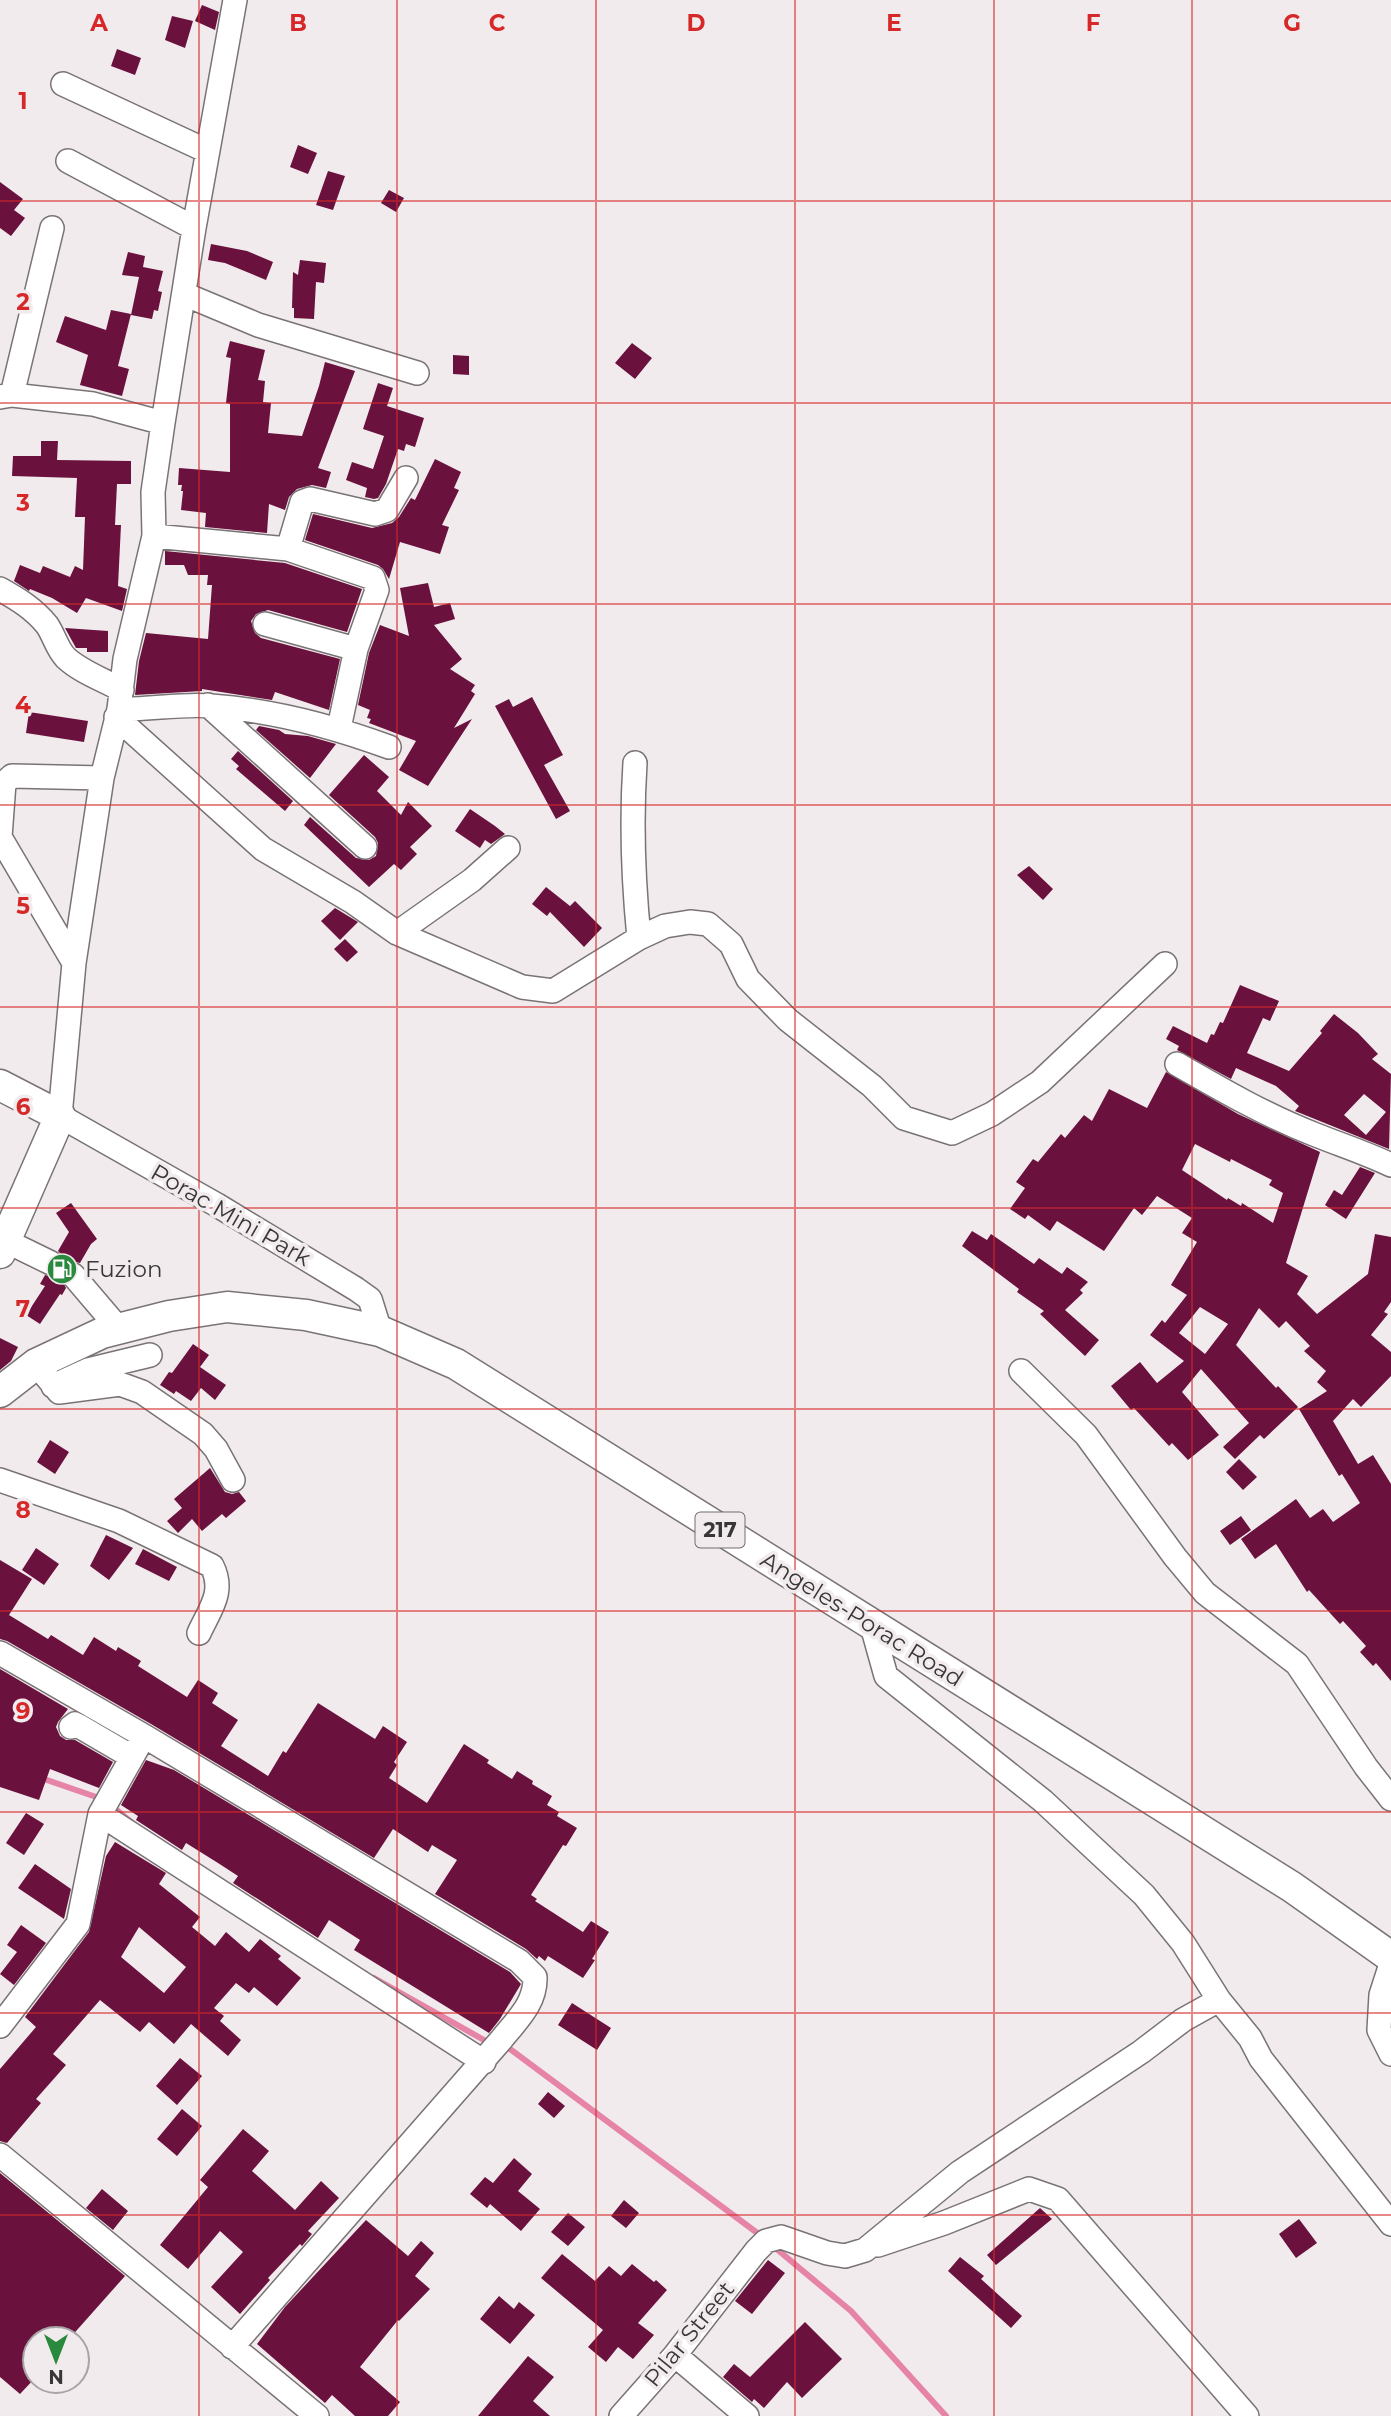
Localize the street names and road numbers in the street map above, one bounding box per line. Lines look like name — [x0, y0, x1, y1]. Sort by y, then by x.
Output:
street label: Porac Mini Park — [146, 1158, 316, 1272]
road number: 217 — [696, 1512, 744, 1548]
street label: Angeles-Porac Road — [756, 1545, 968, 1693]
street label: Pilar Street — [638, 2276, 740, 2392]

